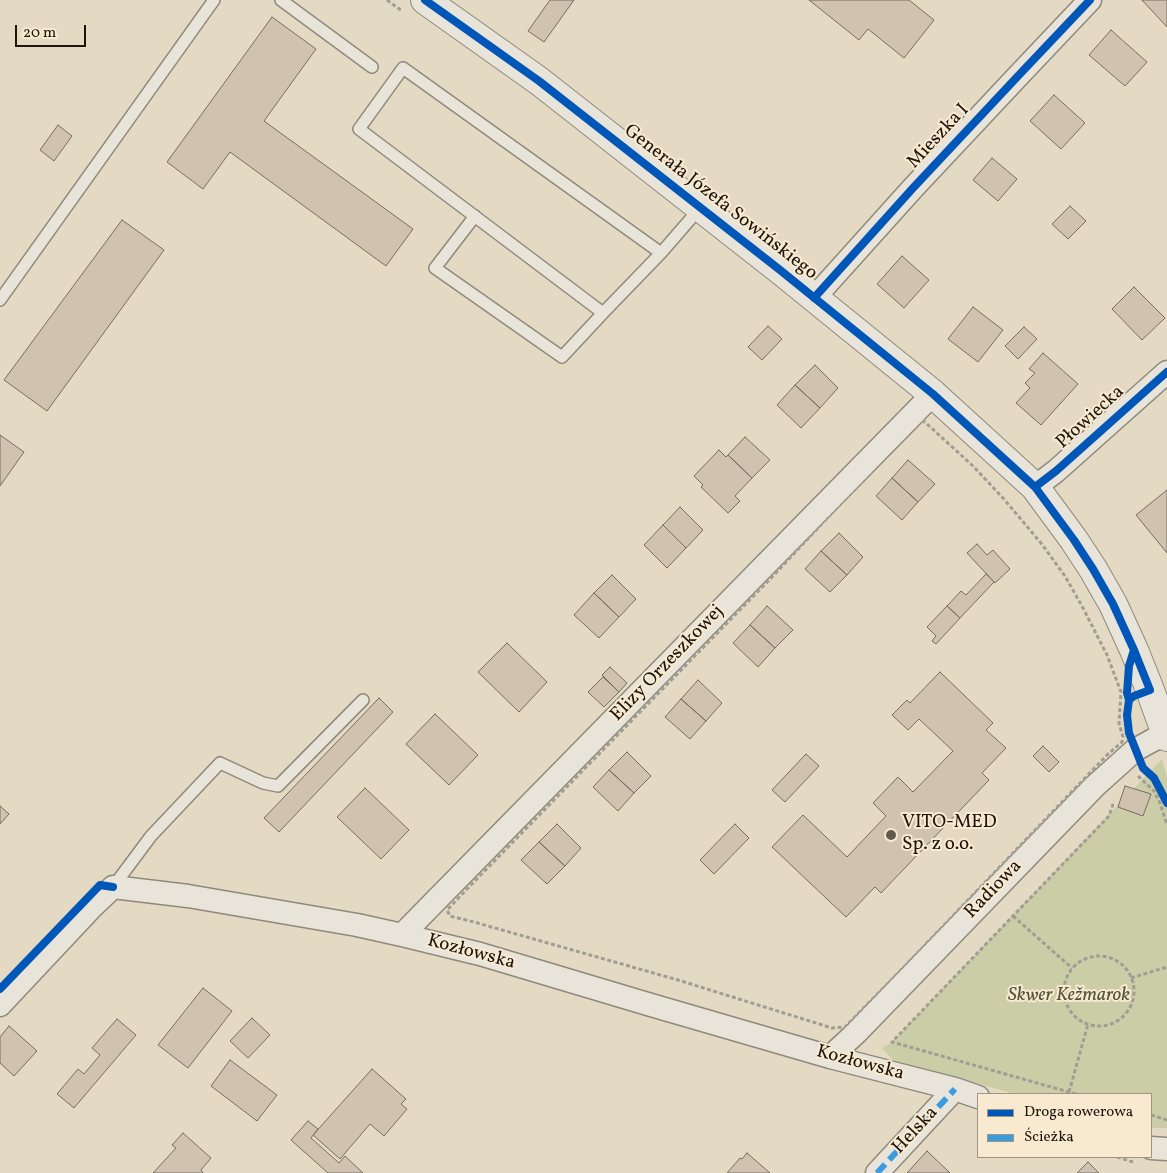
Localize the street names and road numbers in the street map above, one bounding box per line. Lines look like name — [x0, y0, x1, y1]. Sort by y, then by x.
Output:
street label: Mieszka I — [903, 100, 975, 174]
street label: Generała Józefa Sowińskiego — [619, 120, 821, 286]
street label: Płowiecka — [1052, 381, 1130, 455]
street label: Elizy Orzeszkowej — [607, 601, 729, 727]
street label: Radiowa — [960, 856, 1028, 924]
street label: Kozłowska — [425, 930, 517, 976]
street label: Kozłowska — [814, 1041, 906, 1087]
street label: Helska — [888, 1102, 944, 1160]

